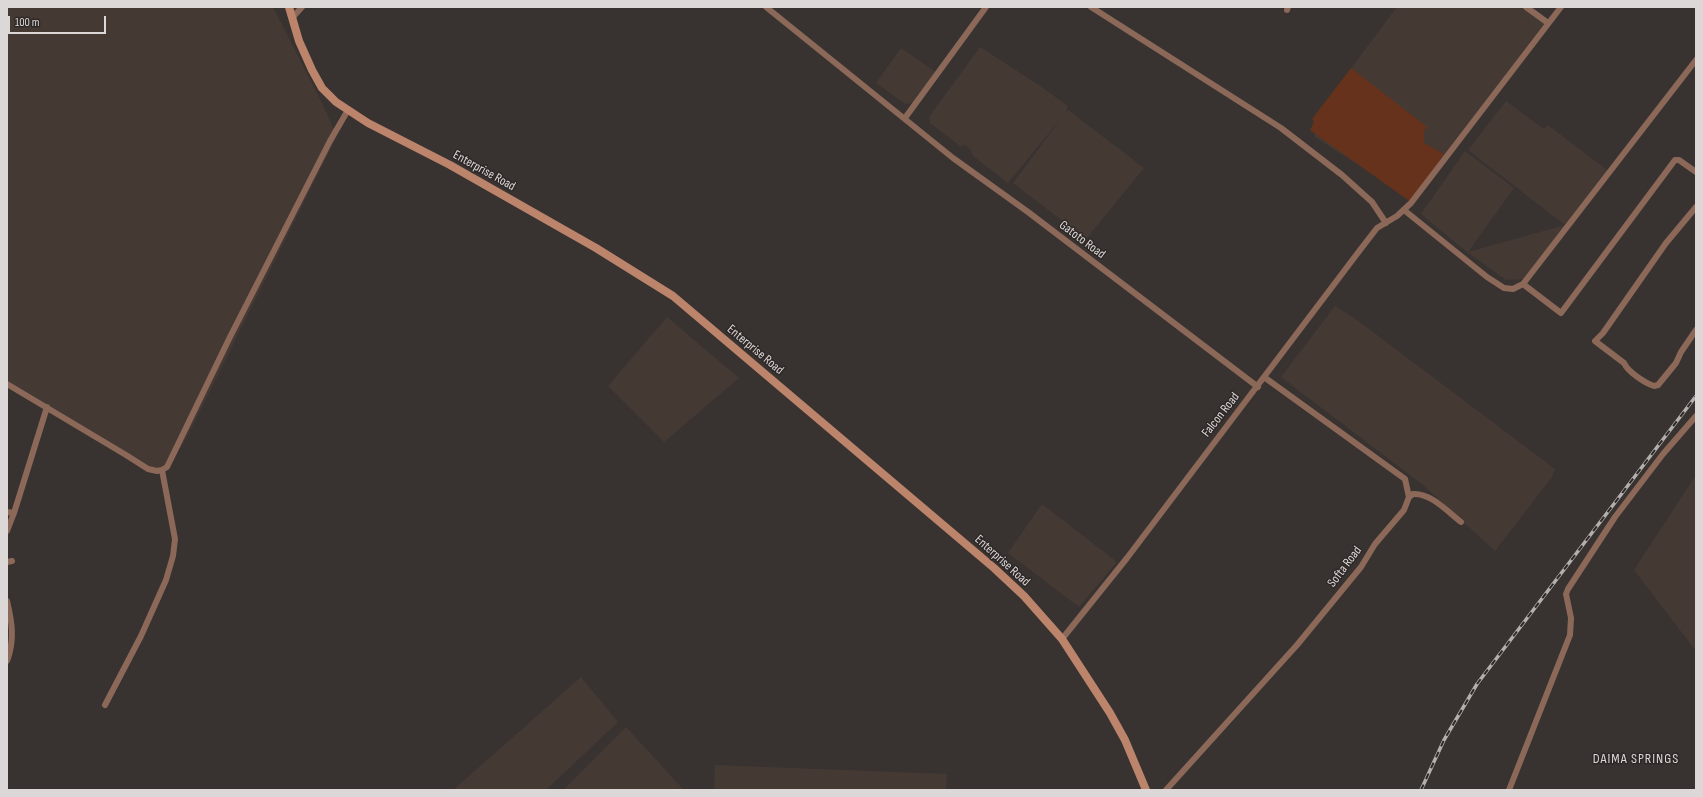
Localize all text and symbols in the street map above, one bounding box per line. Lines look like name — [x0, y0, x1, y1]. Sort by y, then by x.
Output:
scale bar — [10, 8, 108, 34]
text: 100 m — [15, 15, 40, 30]
street label: Enterprise Road — [450, 147, 518, 195]
street label: Gatoto Road — [1056, 218, 1108, 262]
street label: Enterprise Road — [724, 322, 786, 378]
street label: Falcon Road — [1199, 390, 1243, 440]
street label: Enterprise Road — [971, 532, 1033, 590]
street label: Softa Road — [1325, 543, 1365, 591]
district label: DAIMA SPRINGS — [1593, 751, 1679, 767]

